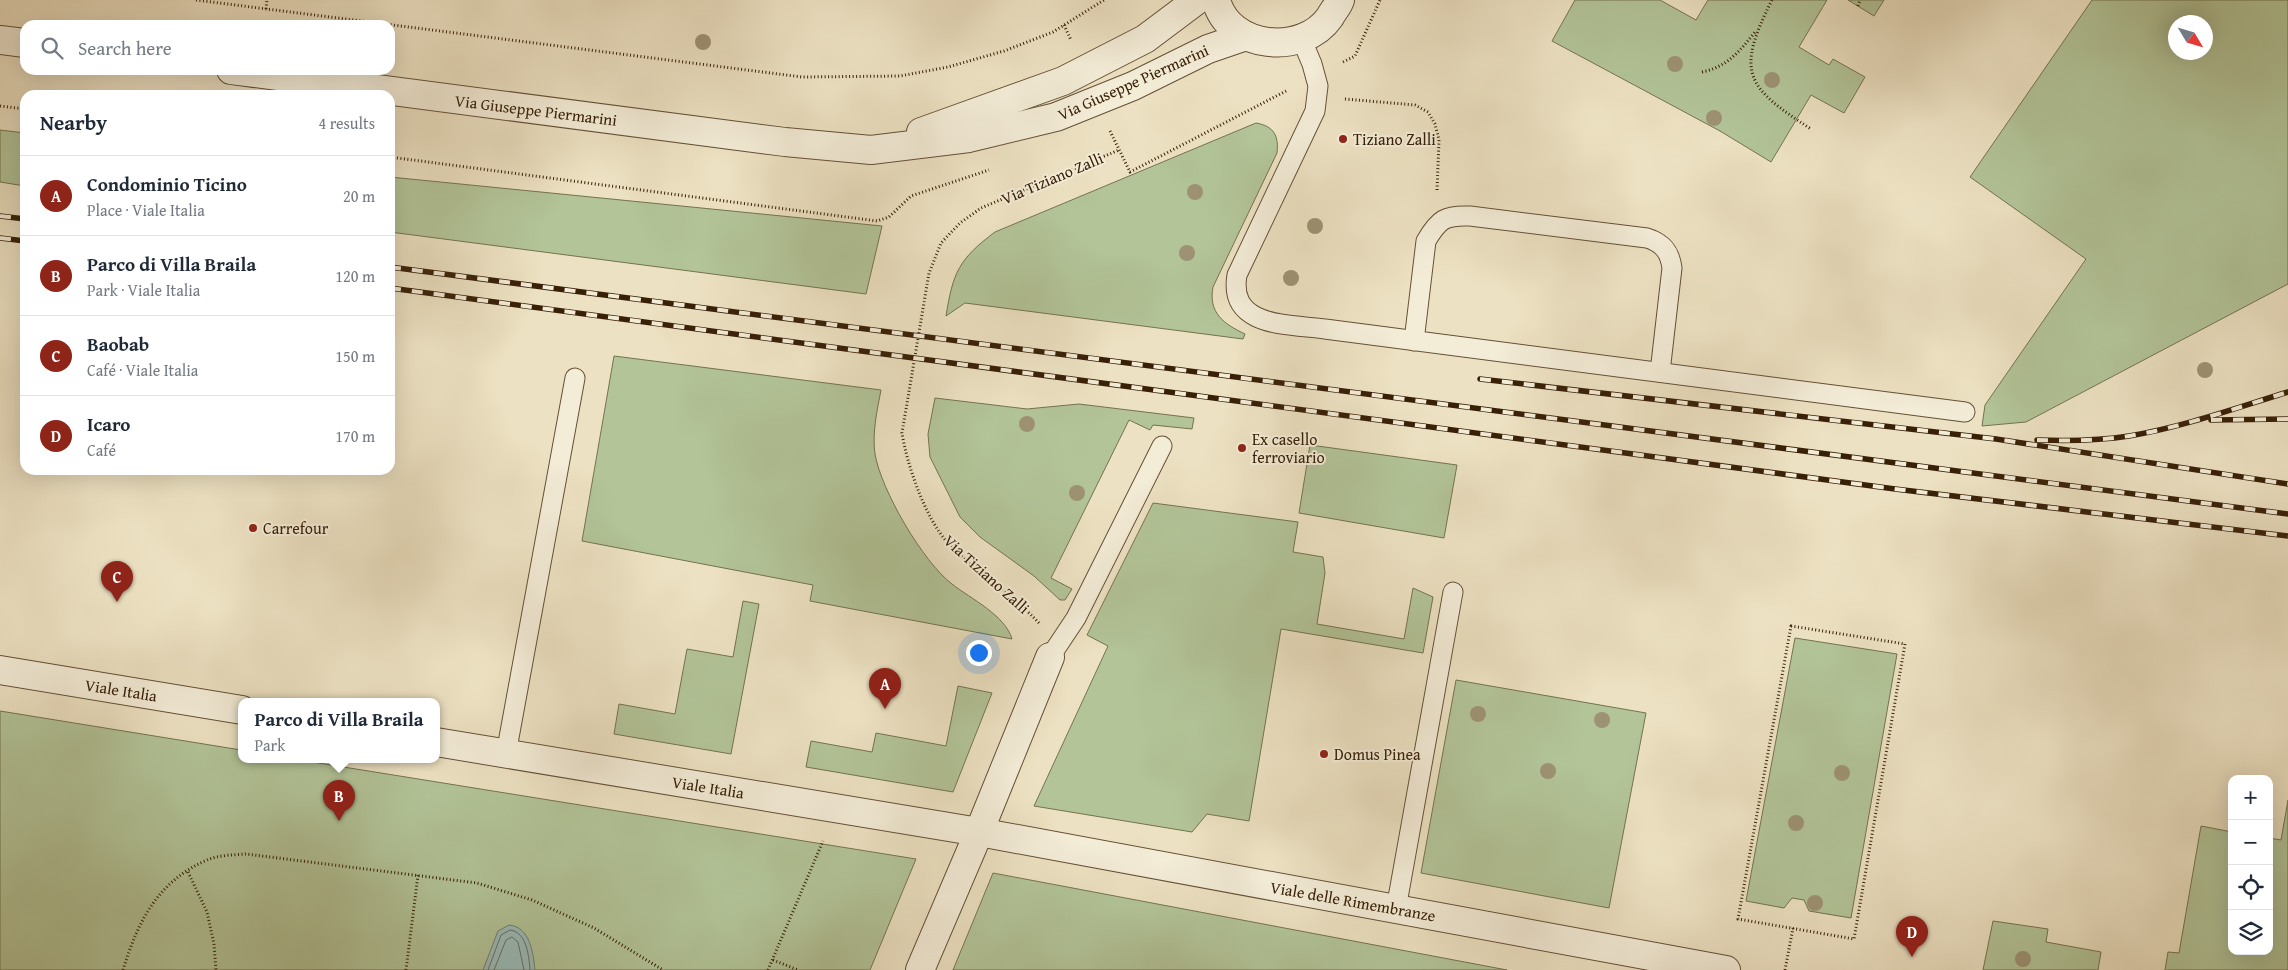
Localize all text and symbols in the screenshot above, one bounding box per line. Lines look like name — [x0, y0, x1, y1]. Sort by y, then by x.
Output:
north arrow — [2168, 15, 2213, 60]
search box — [20, 20, 395, 75]
icon: search — [38, 34, 66, 62]
text: Search here — [78, 34, 172, 62]
street label: Via Giuseppe Piermarini — [1054, 38, 1213, 126]
street label: Via Giuseppe Piermarini — [454, 88, 619, 132]
text: Nearby — [40, 107, 107, 138]
text: 4 results — [318, 111, 375, 135]
place label: Tiziano Zalli — [1353, 127, 1436, 151]
marker: Tiziano Zalli — [1337, 133, 1349, 145]
street label: Via Tiziano Zalli — [997, 146, 1107, 210]
text: Condominio Ticino — [87, 170, 247, 198]
text: A — [51, 184, 61, 208]
text: 20 m — [343, 184, 375, 208]
text: Place · Viale Italia — [87, 198, 205, 222]
text: Parco di Villa Braila — [87, 250, 256, 278]
text: B — [51, 264, 61, 288]
text: 120 m — [335, 264, 375, 288]
text: Park · Viale Italia — [87, 278, 200, 302]
text: Baobab — [87, 330, 149, 358]
text: C — [51, 344, 61, 368]
text: 150 m — [335, 344, 375, 368]
text: Café · Viale Italia — [87, 358, 198, 382]
text: Icaro — [87, 410, 130, 438]
text: D — [51, 424, 61, 448]
text: 170 m — [335, 424, 375, 448]
place label: Ex casello ferroviario — [1252, 427, 1325, 469]
text: Café — [87, 438, 116, 462]
marker: Ex casello ferroviario — [1236, 442, 1248, 454]
place label: Carrefour — [263, 516, 329, 540]
marker: Carrefour — [247, 522, 259, 534]
street label: Via Tiziano Zalli — [939, 529, 1036, 620]
pin: C — [101, 561, 133, 602]
your location — [966, 640, 992, 666]
pin: A — [869, 668, 901, 709]
street label: Viale Italia — [83, 672, 159, 708]
popup — [238, 698, 440, 763]
text: Parco di Villa Braila — [254, 705, 424, 733]
text: Park — [254, 733, 285, 757]
place label: Domus Pinea — [1334, 742, 1421, 766]
marker: Domus Pinea — [1318, 748, 1330, 760]
street label: Viale Italia — [670, 769, 746, 805]
map controls — [2228, 775, 2273, 955]
button: + — [2228, 775, 2273, 820]
pin: B — [323, 780, 355, 821]
button: − — [2228, 820, 2273, 865]
button: locate — [2228, 865, 2273, 910]
street label: Viale delle Rimembranze — [1269, 875, 1437, 927]
button: layers — [2228, 910, 2273, 955]
pin: D — [1896, 916, 1928, 957]

